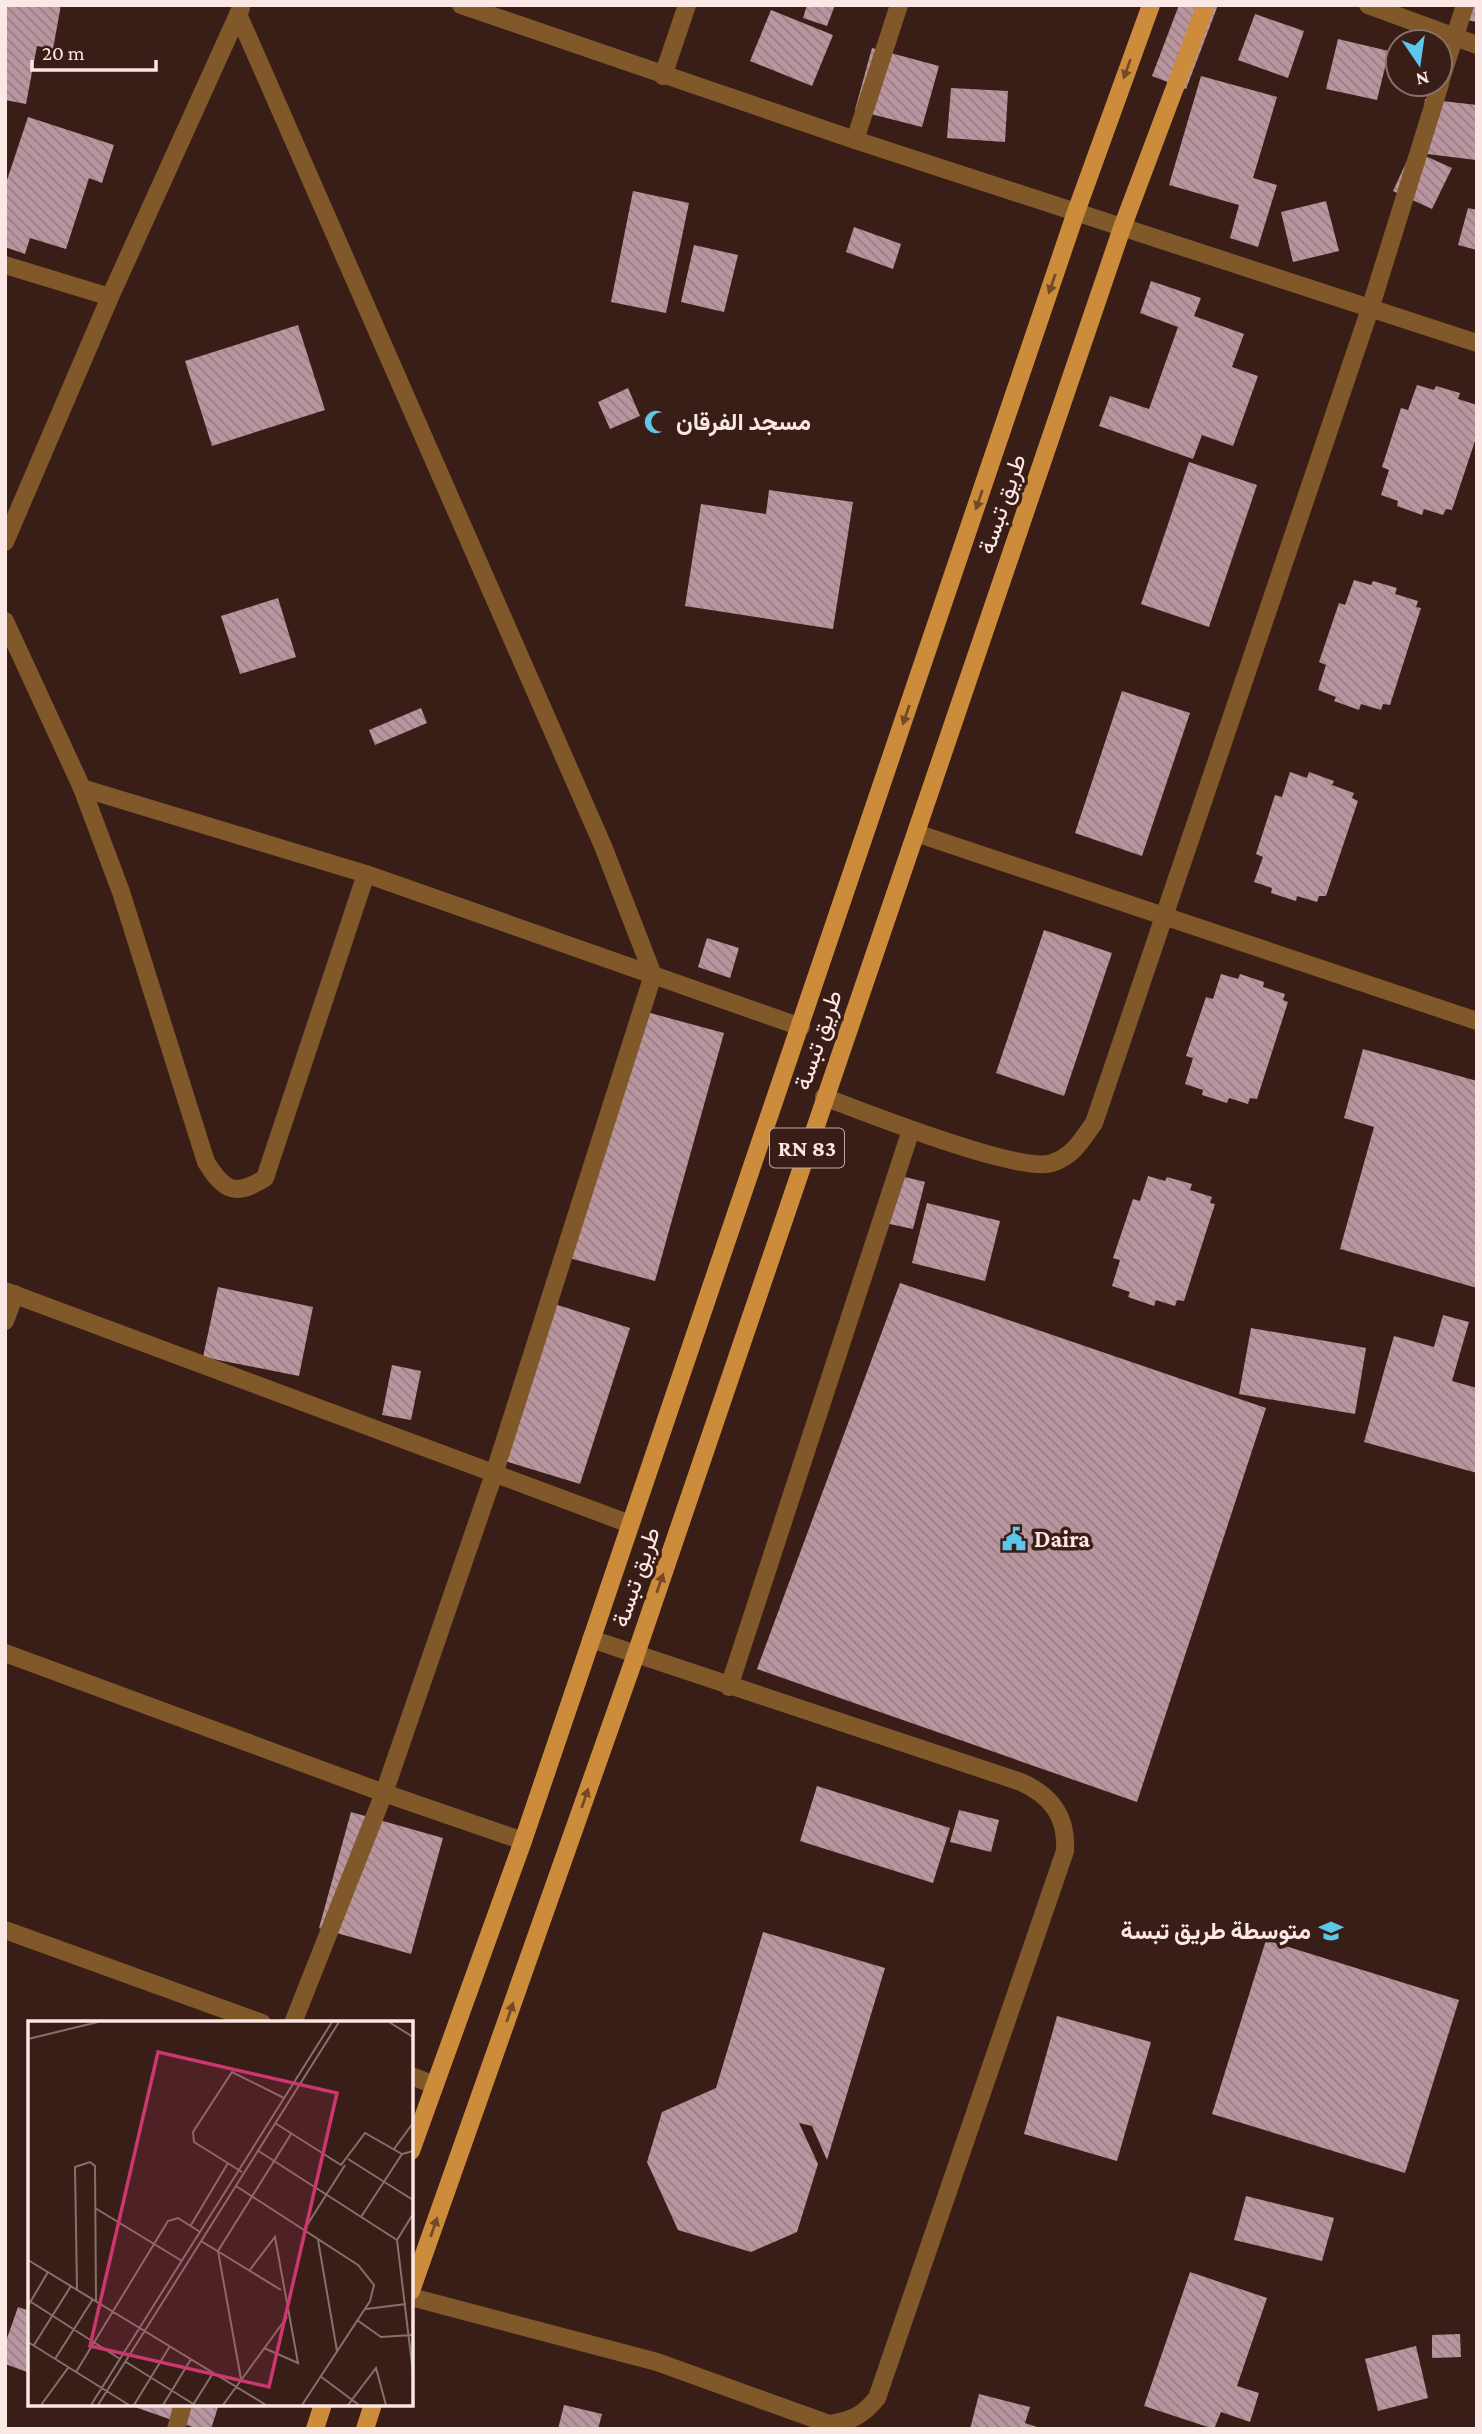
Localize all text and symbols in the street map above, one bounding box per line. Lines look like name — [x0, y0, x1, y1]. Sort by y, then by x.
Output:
scale bar — [32, 28, 156, 72]
north arrow — [1384, 28, 1454, 98]
text: 20 m — [42, 41, 85, 65]
one-way arrow — [1122, 59, 1133, 80]
text: N — [1414, 67, 1431, 91]
one-way arrow — [1046, 274, 1057, 295]
mosque icon: مسجد الفرقان — [642, 408, 670, 436]
place label: مسجد الفرقان — [676, 408, 811, 437]
street label: طريق تبسة — [972, 450, 1033, 558]
one-way arrow — [973, 489, 984, 510]
one-way arrow — [900, 705, 911, 726]
street label: طريق تبسة — [788, 986, 849, 1094]
road number: RN 83 — [770, 1128, 844, 1168]
street label: طريق تبسة — [606, 1523, 667, 1631]
public building icon: Daira — [1000, 1525, 1028, 1553]
place label: Daira — [1034, 1525, 1090, 1552]
one-way arrow — [655, 1572, 666, 1593]
one-way arrow — [580, 1787, 591, 1808]
place label: متوسطة طريق تبسة — [1120, 1917, 1311, 1946]
school or university icon: متوسطة طريق تبسة — [1317, 1917, 1345, 1945]
one-way arrow — [505, 2002, 516, 2023]
inset map — [28, 2021, 413, 2406]
one-way arrow — [429, 2216, 440, 2237]

